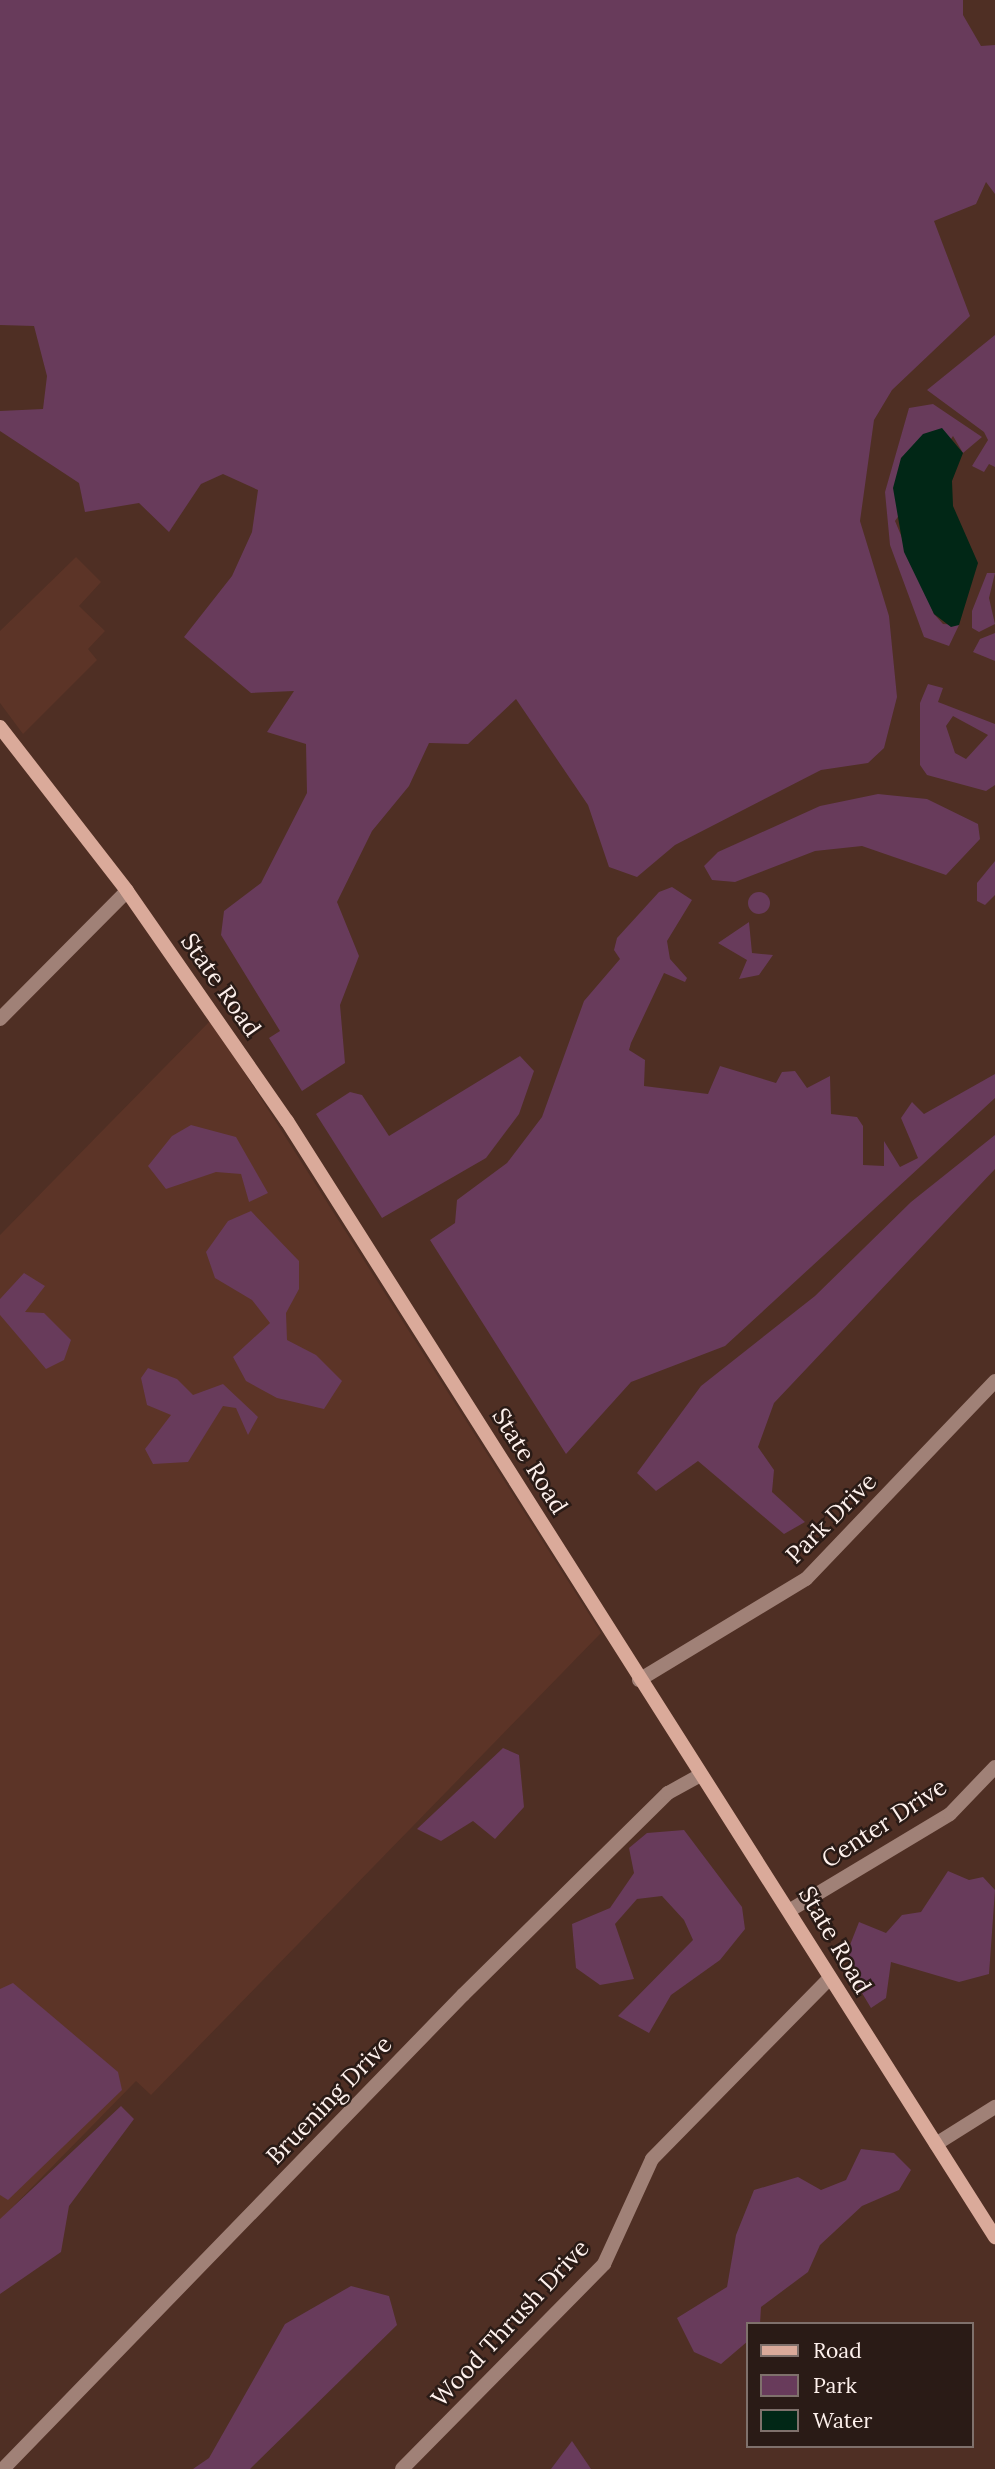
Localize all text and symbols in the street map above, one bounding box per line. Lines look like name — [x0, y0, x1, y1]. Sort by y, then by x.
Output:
street label: State Road — [175, 928, 267, 1042]
street label: State Road — [486, 1403, 574, 1519]
street label: Park Drive — [780, 1467, 882, 1569]
street label: Center Drive — [816, 1772, 952, 1874]
street label: State Road — [793, 1881, 877, 1999]
street label: Bruening Drive — [260, 2030, 398, 2170]
street label: Wood Thrush Drive — [425, 2233, 595, 2413]
legend — [746, 2322, 974, 2448]
text: Road — [813, 2337, 862, 2364]
text: Park — [813, 2372, 857, 2399]
text: Water — [813, 2407, 872, 2434]

